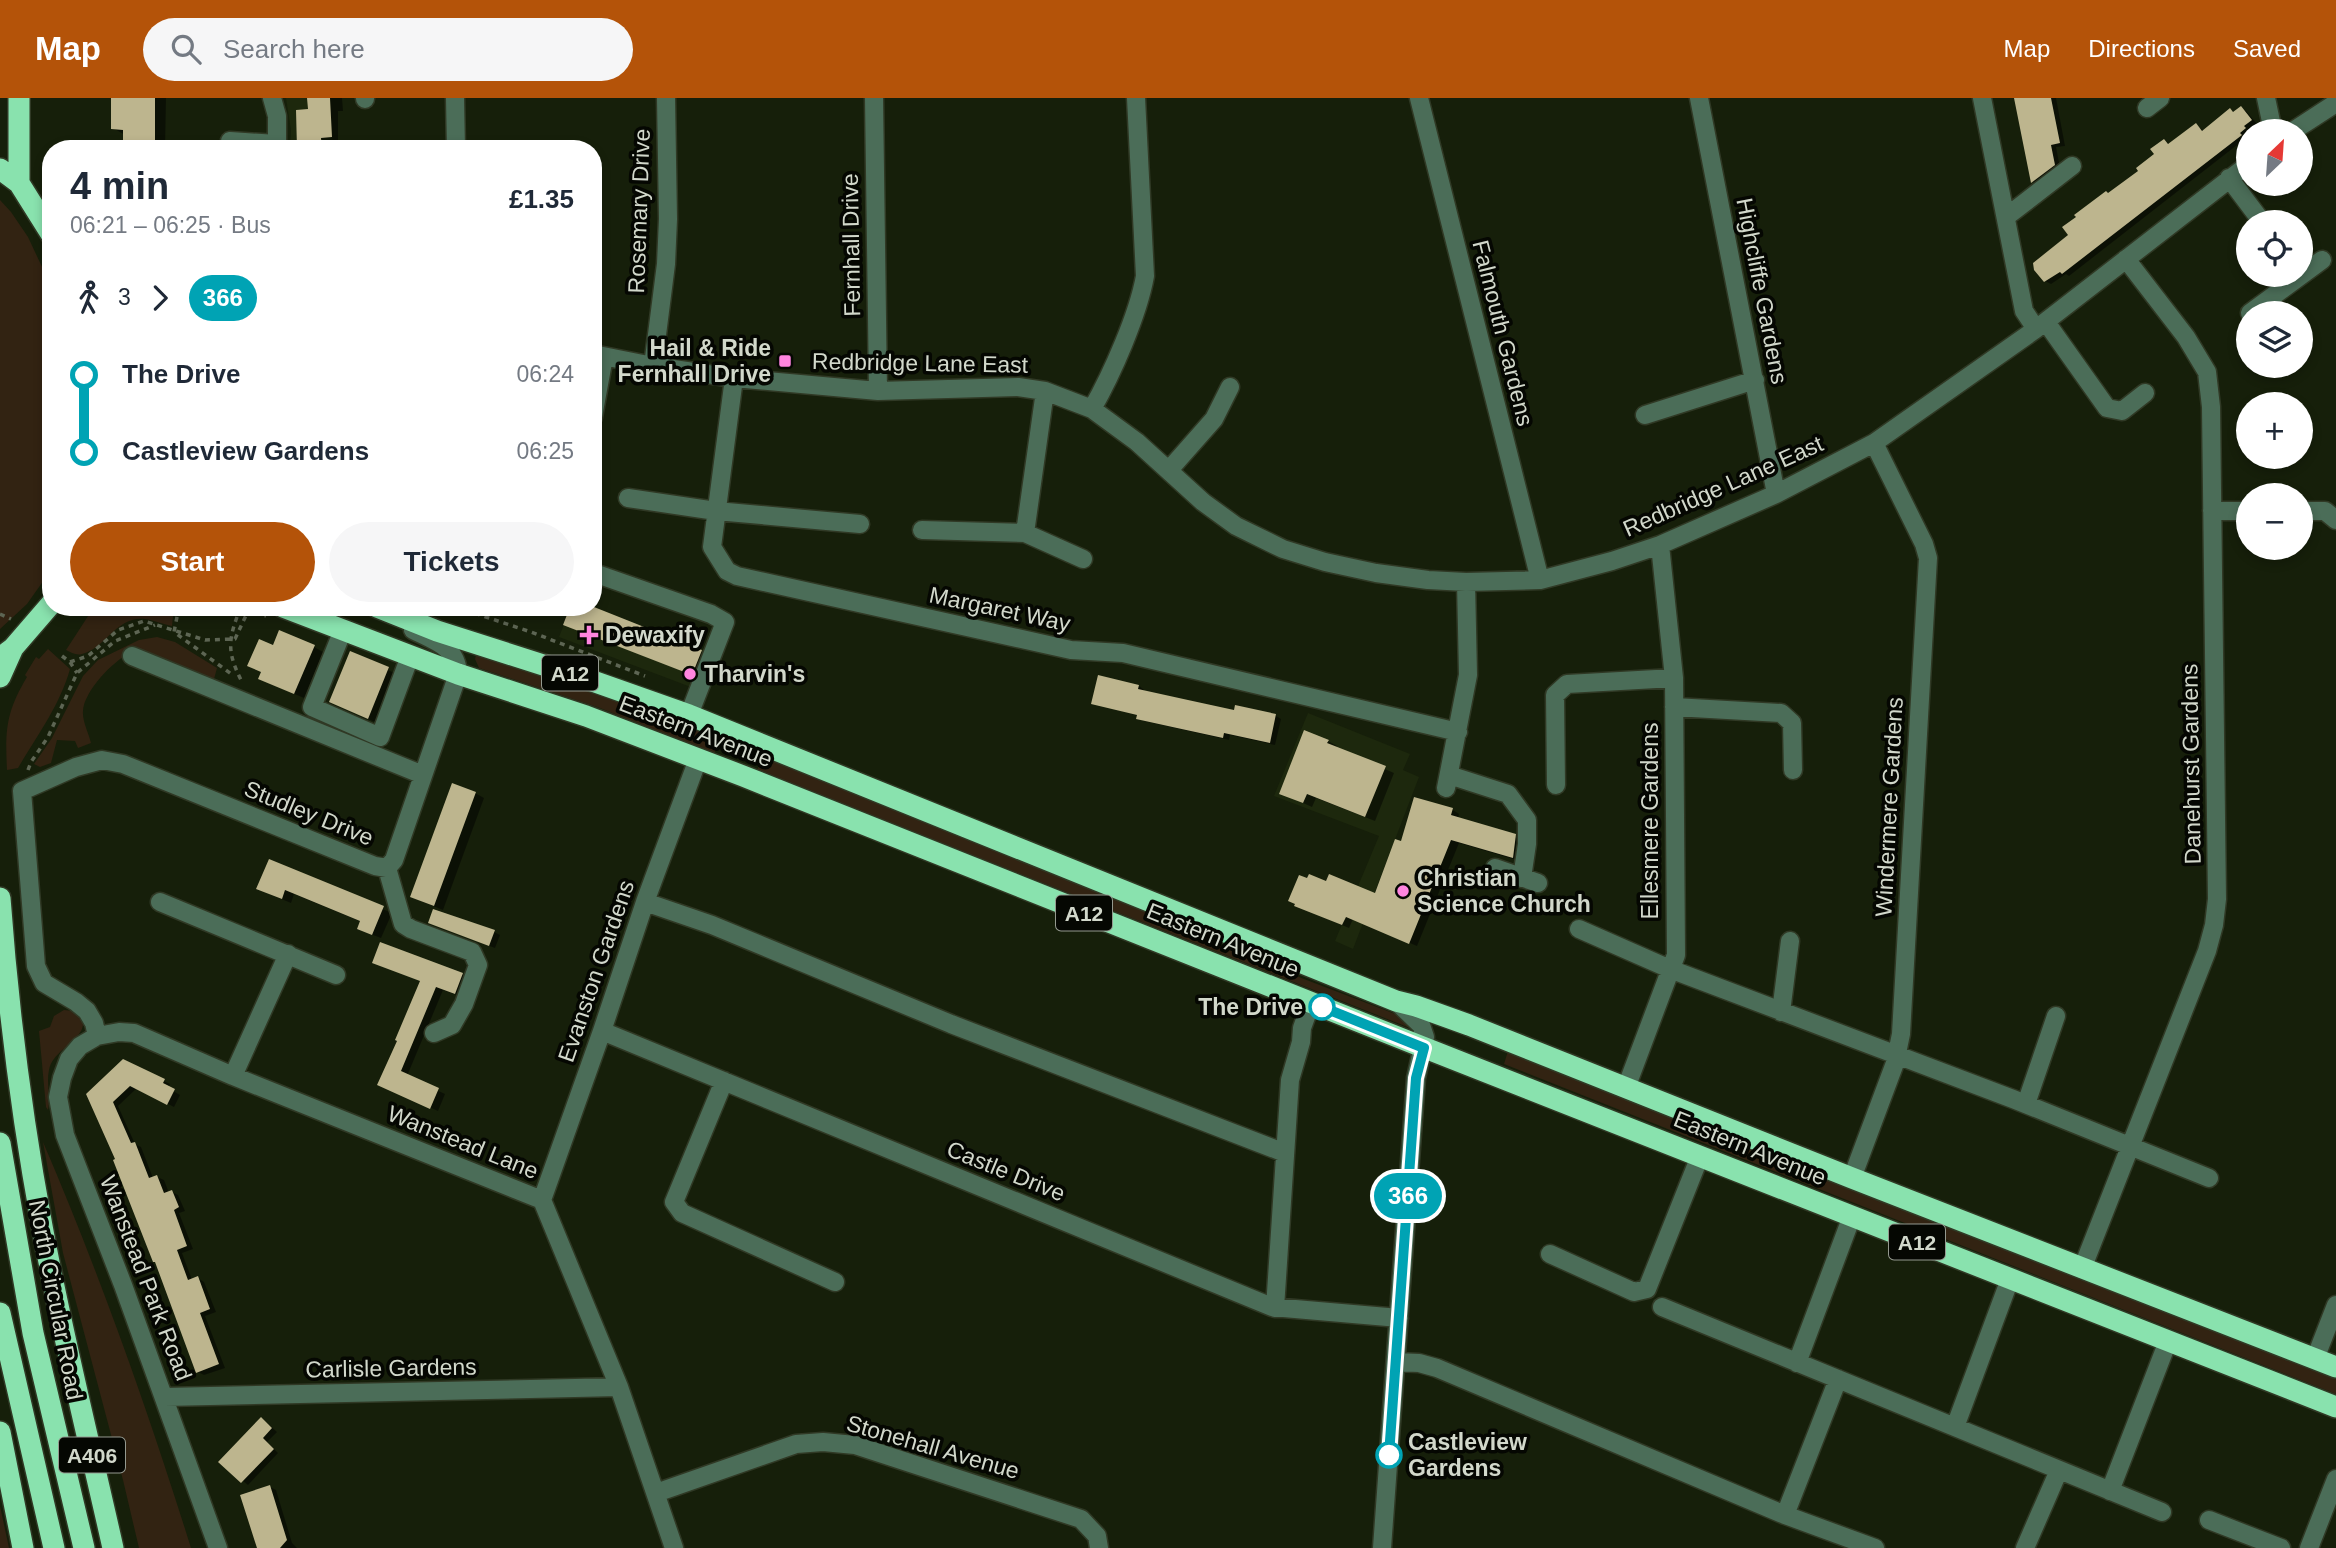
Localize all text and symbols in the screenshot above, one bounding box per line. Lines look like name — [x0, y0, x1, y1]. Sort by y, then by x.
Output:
search box — [143, 18, 633, 81]
text: Map — [35, 30, 101, 67]
icon: search — [167, 30, 205, 68]
text: Search here — [223, 34, 365, 64]
text: Map — [2004, 35, 2050, 62]
text: Directions — [2088, 35, 2195, 62]
text: Saved — [2233, 35, 2301, 62]
north arrow — [2236, 119, 2314, 196]
map controls — [2236, 119, 2313, 560]
street label: Rosemary Drive — [623, 128, 655, 294]
text: 4 min — [70, 165, 169, 207]
street label: Fernhall Drive — [837, 173, 865, 317]
text: £1.35 — [509, 184, 574, 214]
street label: Highcliffe Gardens — [1731, 196, 1793, 386]
button: locate — [2236, 210, 2313, 287]
text: 06:21 – 06:25 · Bus — [70, 212, 271, 238]
street label: Falmouth Gardens — [1467, 237, 1539, 429]
icon: walk — [70, 279, 108, 317]
icon: forward — [141, 279, 179, 317]
text: 3 — [118, 284, 131, 310]
text: 366 — [203, 284, 243, 311]
button: layers — [2236, 301, 2313, 378]
place label: Hail & Ride Fernhall Drive — [618, 335, 771, 387]
street label: Redbridge Lane East — [812, 348, 1029, 378]
marker: Hail & Ride Fernhall Drive — [777, 353, 793, 369]
text: The Drive — [122, 359, 241, 389]
text: 06:24 — [516, 361, 574, 387]
button: + — [2236, 392, 2313, 469]
street label: Redbridge Lane East — [1619, 430, 1828, 542]
text: Castleview Gardens — [122, 436, 369, 466]
text: 06:25 — [516, 438, 574, 464]
button: − — [2236, 483, 2313, 560]
button: Start — [70, 522, 315, 602]
button: Tickets — [329, 522, 574, 602]
street label: Margaret Way — [927, 581, 1073, 637]
place label: Dewaxify — [605, 622, 705, 648]
marker: Dewaxify — [579, 625, 599, 645]
road number: A12 — [542, 656, 598, 690]
place label: Tharvin's — [704, 661, 805, 687]
street label: Danehurst Gardens — [2176, 663, 2206, 865]
marker: Tharvin's — [682, 666, 698, 682]
street label: Eastern Avenue — [616, 690, 776, 772]
street label: Windermere Gardens — [1870, 697, 1908, 917]
street label: Ellesmere Gardens — [1637, 723, 1663, 919]
street label: Studley Drive — [241, 775, 377, 851]
place label: Christian Science Church — [1417, 865, 1591, 917]
street label: Evanston Gardens — [553, 877, 639, 1065]
marker: Christian Science Church — [1395, 883, 1411, 899]
road number: A12 — [1056, 896, 1112, 930]
street label: Eastern Avenue — [1143, 898, 1303, 982]
place label: The Drive — [1198, 994, 1303, 1020]
marker: The Drive — [1309, 994, 1335, 1020]
street label: Wanstead Lane — [384, 1100, 542, 1184]
street label: Eastern Avenue — [1670, 1106, 1830, 1190]
street label: Castle Drive — [943, 1135, 1069, 1207]
street label: Wanstead Park Road — [95, 1172, 197, 1384]
line badge: 366 — [1368, 1173, 1448, 1219]
text: 366 — [1388, 1182, 1428, 1209]
street label: North Circular Road — [24, 1198, 88, 1402]
road number: A12 — [1889, 1224, 1945, 1260]
street label: Carlisle Gardens — [305, 1354, 477, 1382]
street label: Stonehall Avenue — [844, 1410, 1022, 1484]
place label: Castleview Gardens — [1408, 1429, 1527, 1481]
road number: A406 — [59, 1438, 125, 1472]
marker: Castleview Gardens — [1376, 1442, 1402, 1468]

